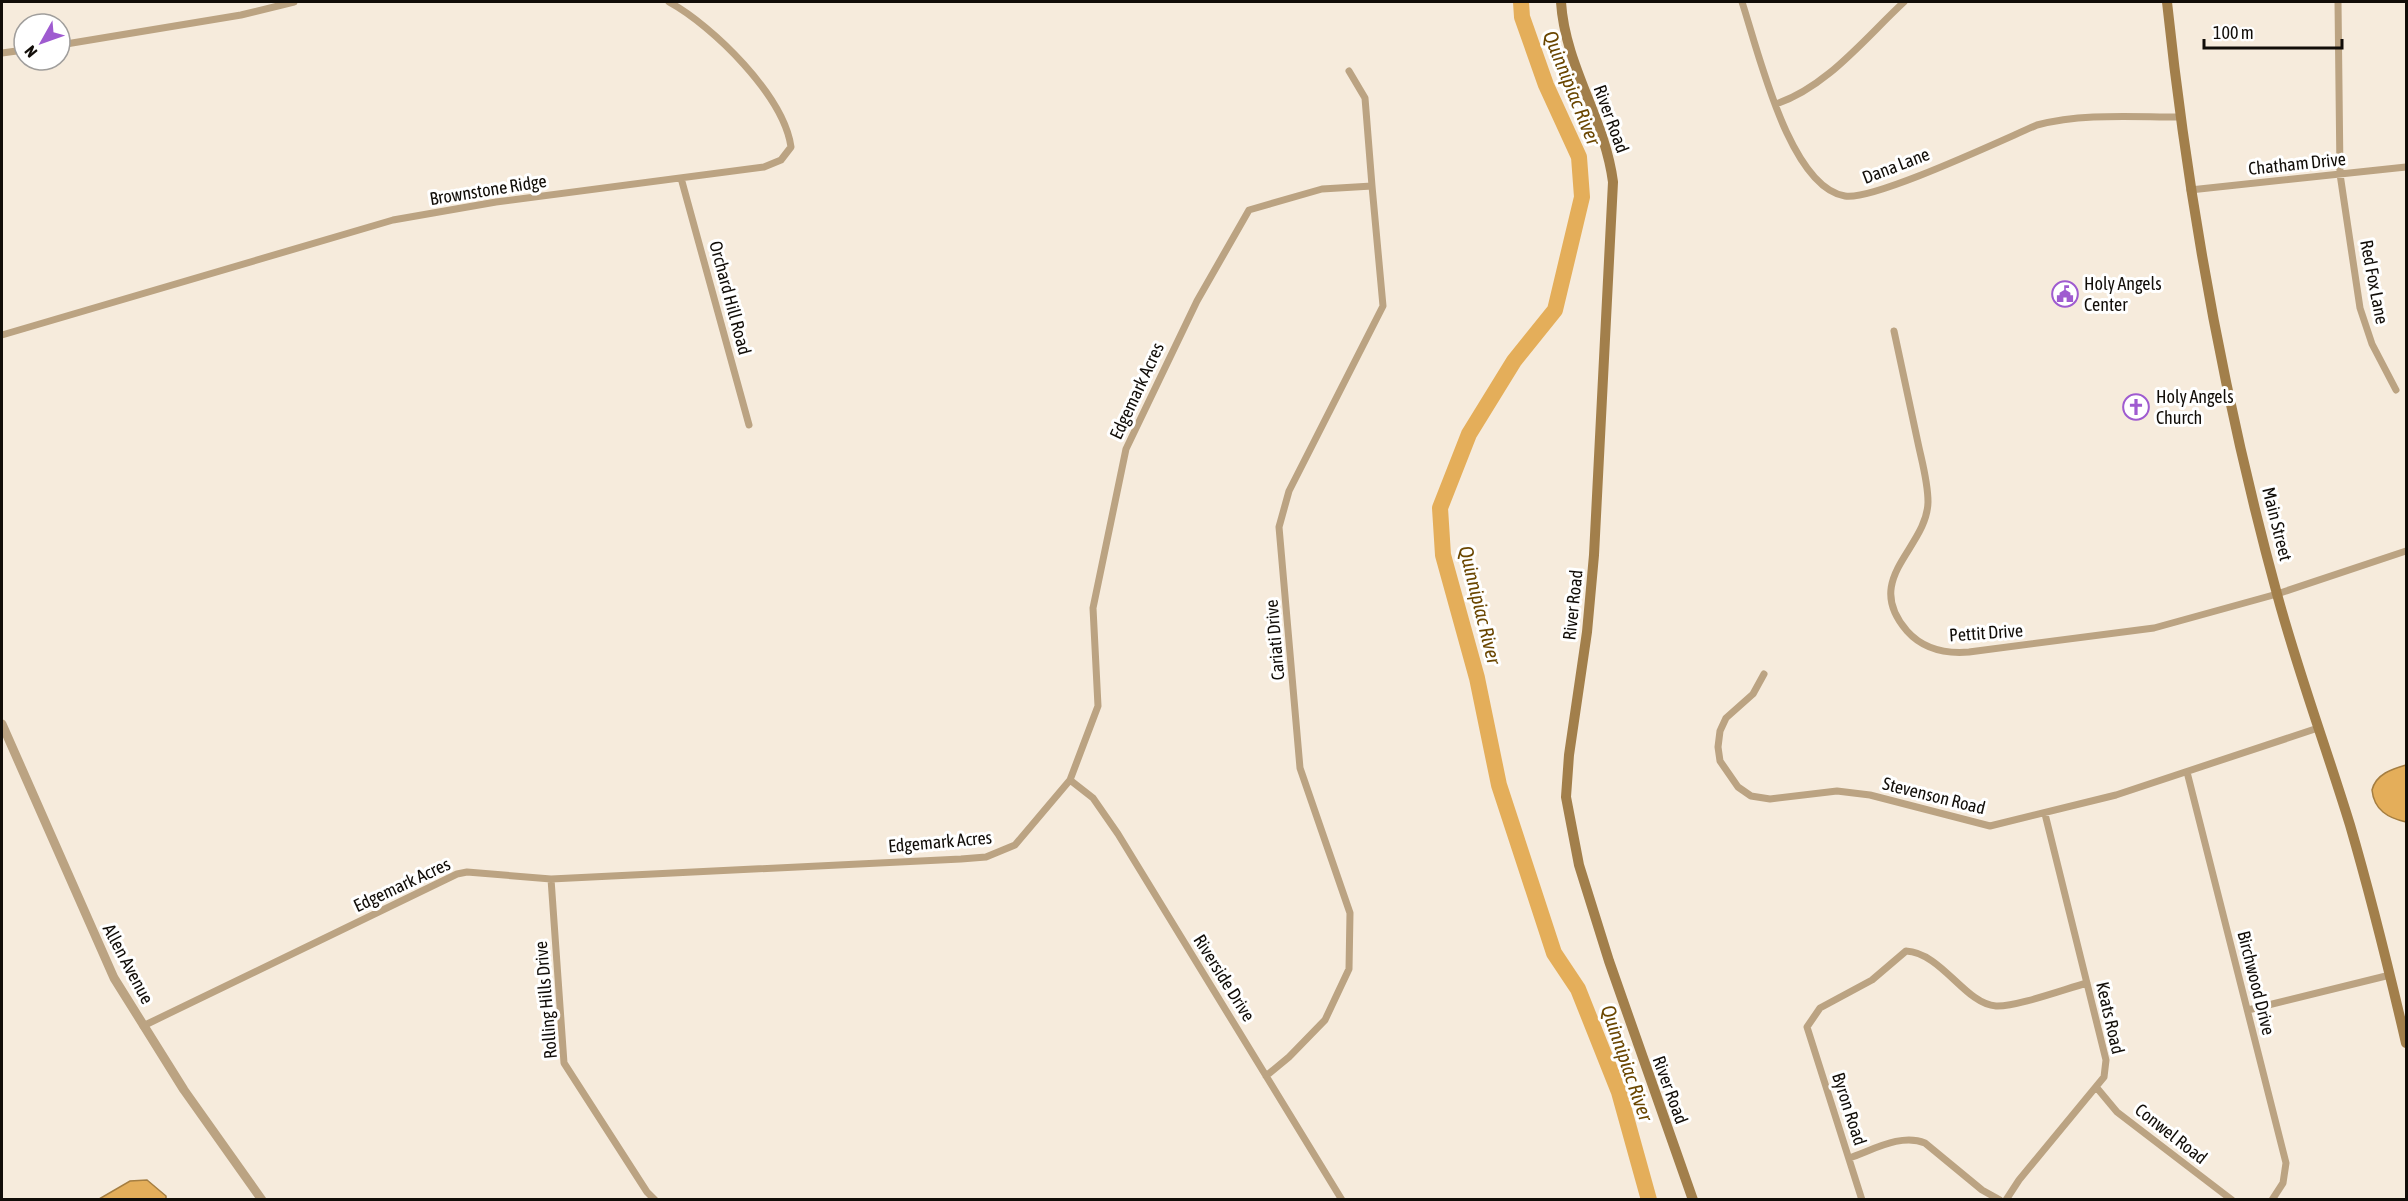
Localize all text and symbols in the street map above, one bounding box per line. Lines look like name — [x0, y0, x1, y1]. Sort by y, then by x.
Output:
north arrow — [12, 12, 72, 72]
scale bar — [2204, 12, 2342, 50]
text: 100 m — [2213, 22, 2254, 43]
water label: Quinnipiac River — [1539, 27, 1606, 149]
text: N — [21, 42, 40, 61]
street label: River Road — [1590, 82, 1633, 156]
street label: Dana Lane — [1859, 143, 1932, 188]
street label: Chatham Drive — [2247, 148, 2347, 179]
street label: Brownstone Ridge — [428, 170, 548, 209]
street label: Red Fox Lane — [2356, 238, 2393, 326]
street label: Orchard Hill Road — [705, 239, 756, 357]
place label: Holy Angels Center — [2084, 273, 2162, 315]
public building icon: Holy Angels Center — [2050, 279, 2080, 309]
street label: Edgemark Acres — [1105, 339, 1168, 442]
place label: Holy Angels Church — [2156, 386, 2234, 428]
church icon: Holy Angels Church — [2121, 392, 2151, 422]
street label: Main Street — [2258, 485, 2297, 563]
water label: Quinnipiac River — [1455, 543, 1507, 667]
street label: River Road — [1558, 569, 1587, 641]
street label: Cariati Drive — [1261, 599, 1288, 681]
street label: Pettit Drive — [1948, 619, 2024, 646]
street label: Stevenson Road — [1881, 773, 1988, 818]
street label: Edgemark Acres — [887, 827, 993, 856]
street label: Edgemark Acres — [350, 853, 453, 916]
street label: Allen Avenue — [99, 920, 158, 1007]
street label: Birchwood Drive — [2233, 929, 2280, 1037]
street label: Riverside Drive — [1189, 930, 1259, 1025]
street label: Rolling Hills Drive — [530, 940, 561, 1060]
street label: Keats Road — [2092, 980, 2129, 1056]
water label: Quinnipiac River — [1597, 1002, 1658, 1125]
street label: River Road — [1649, 1053, 1692, 1127]
street label: Byron Road — [1828, 1070, 1871, 1148]
street label: Conwel Road — [2131, 1099, 2212, 1168]

